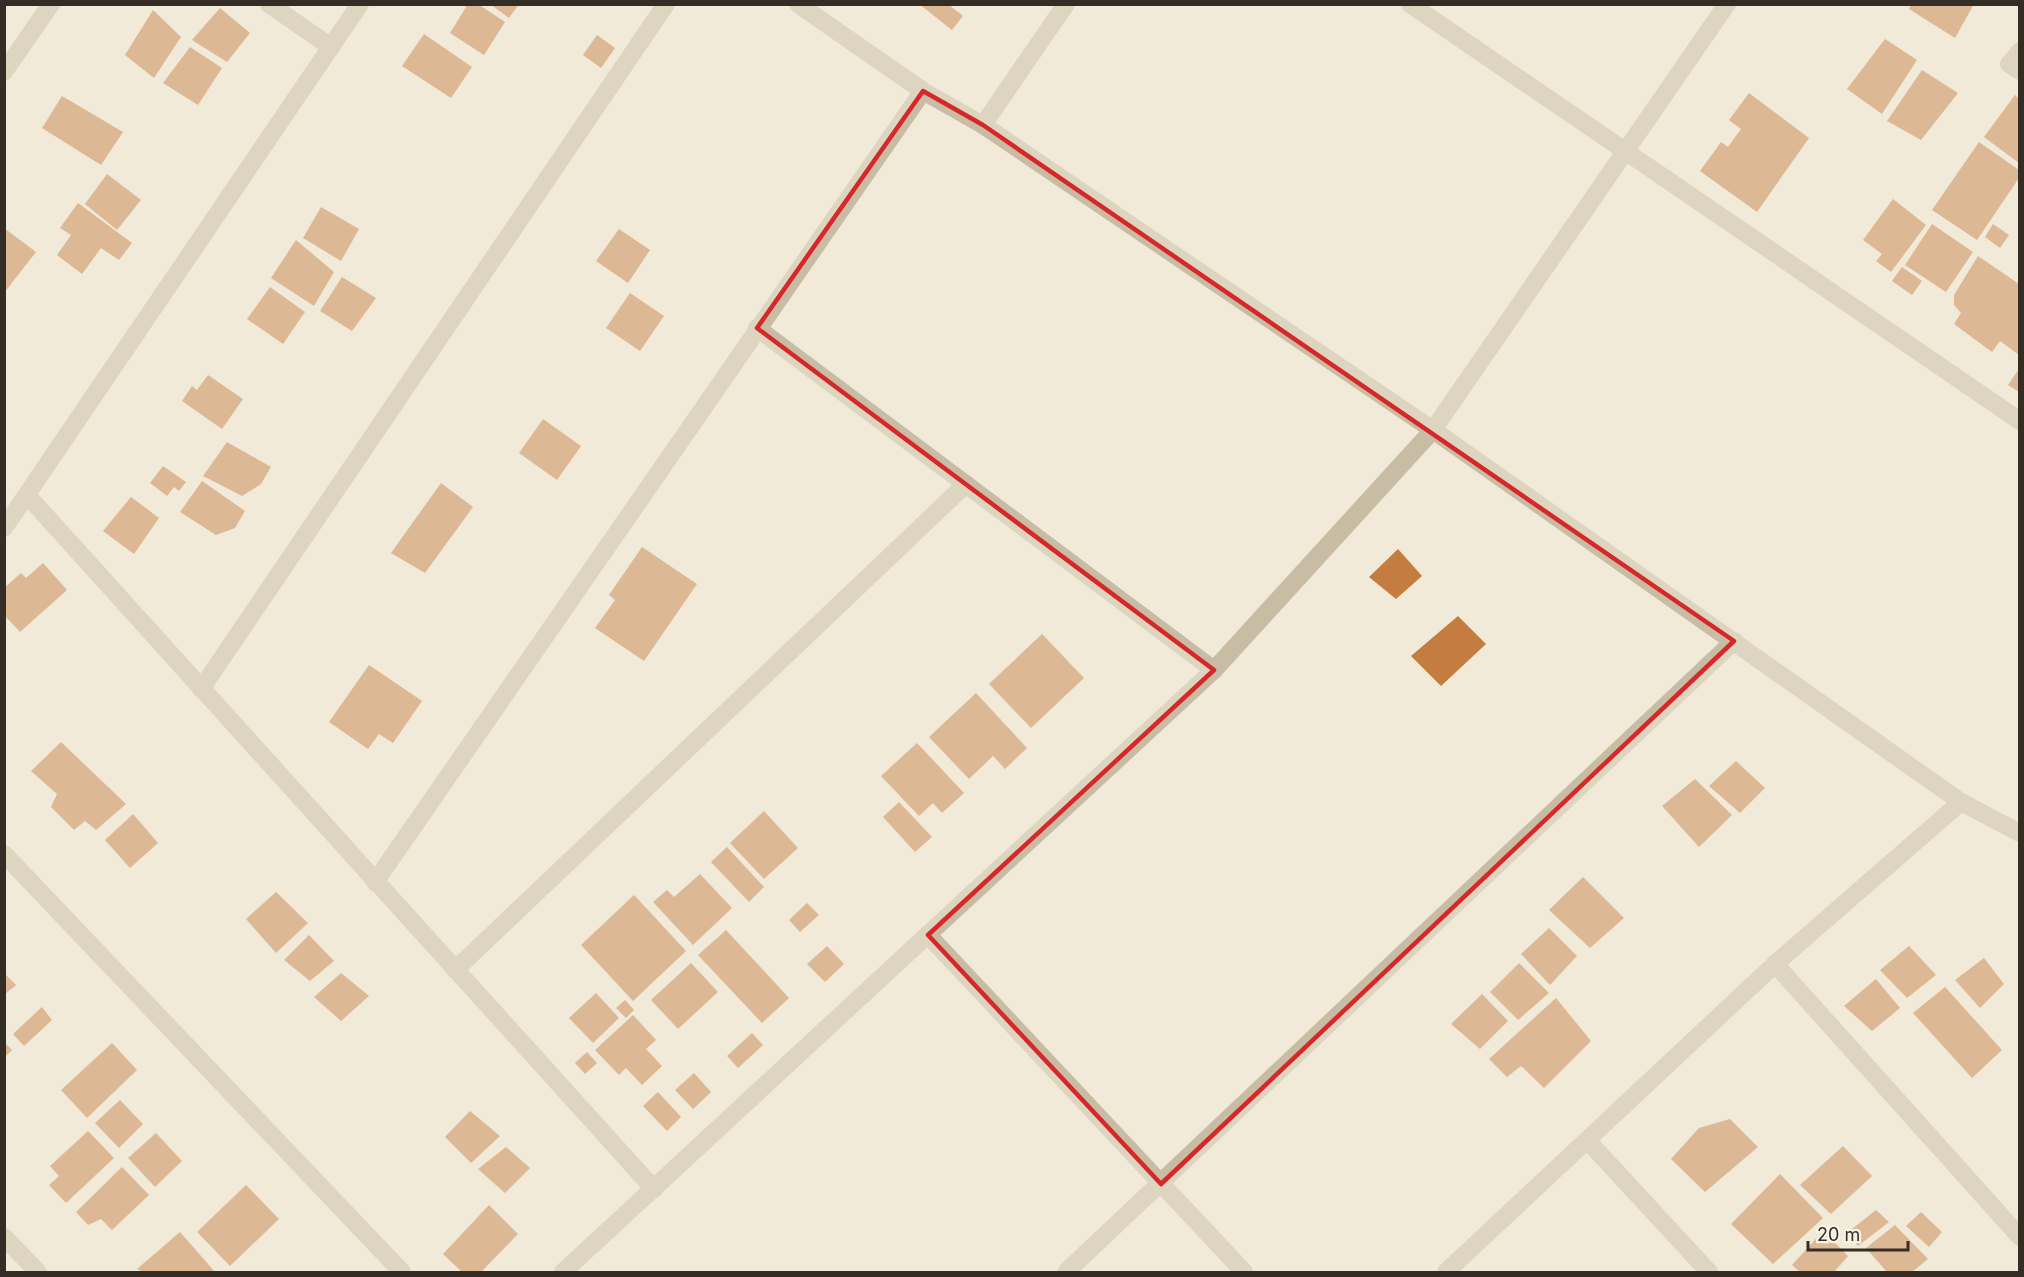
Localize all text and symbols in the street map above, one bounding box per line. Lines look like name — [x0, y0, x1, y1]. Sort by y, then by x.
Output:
scale bar — [1808, 1214, 1908, 1252]
text: 20 m — [1817, 1224, 1860, 1245]

